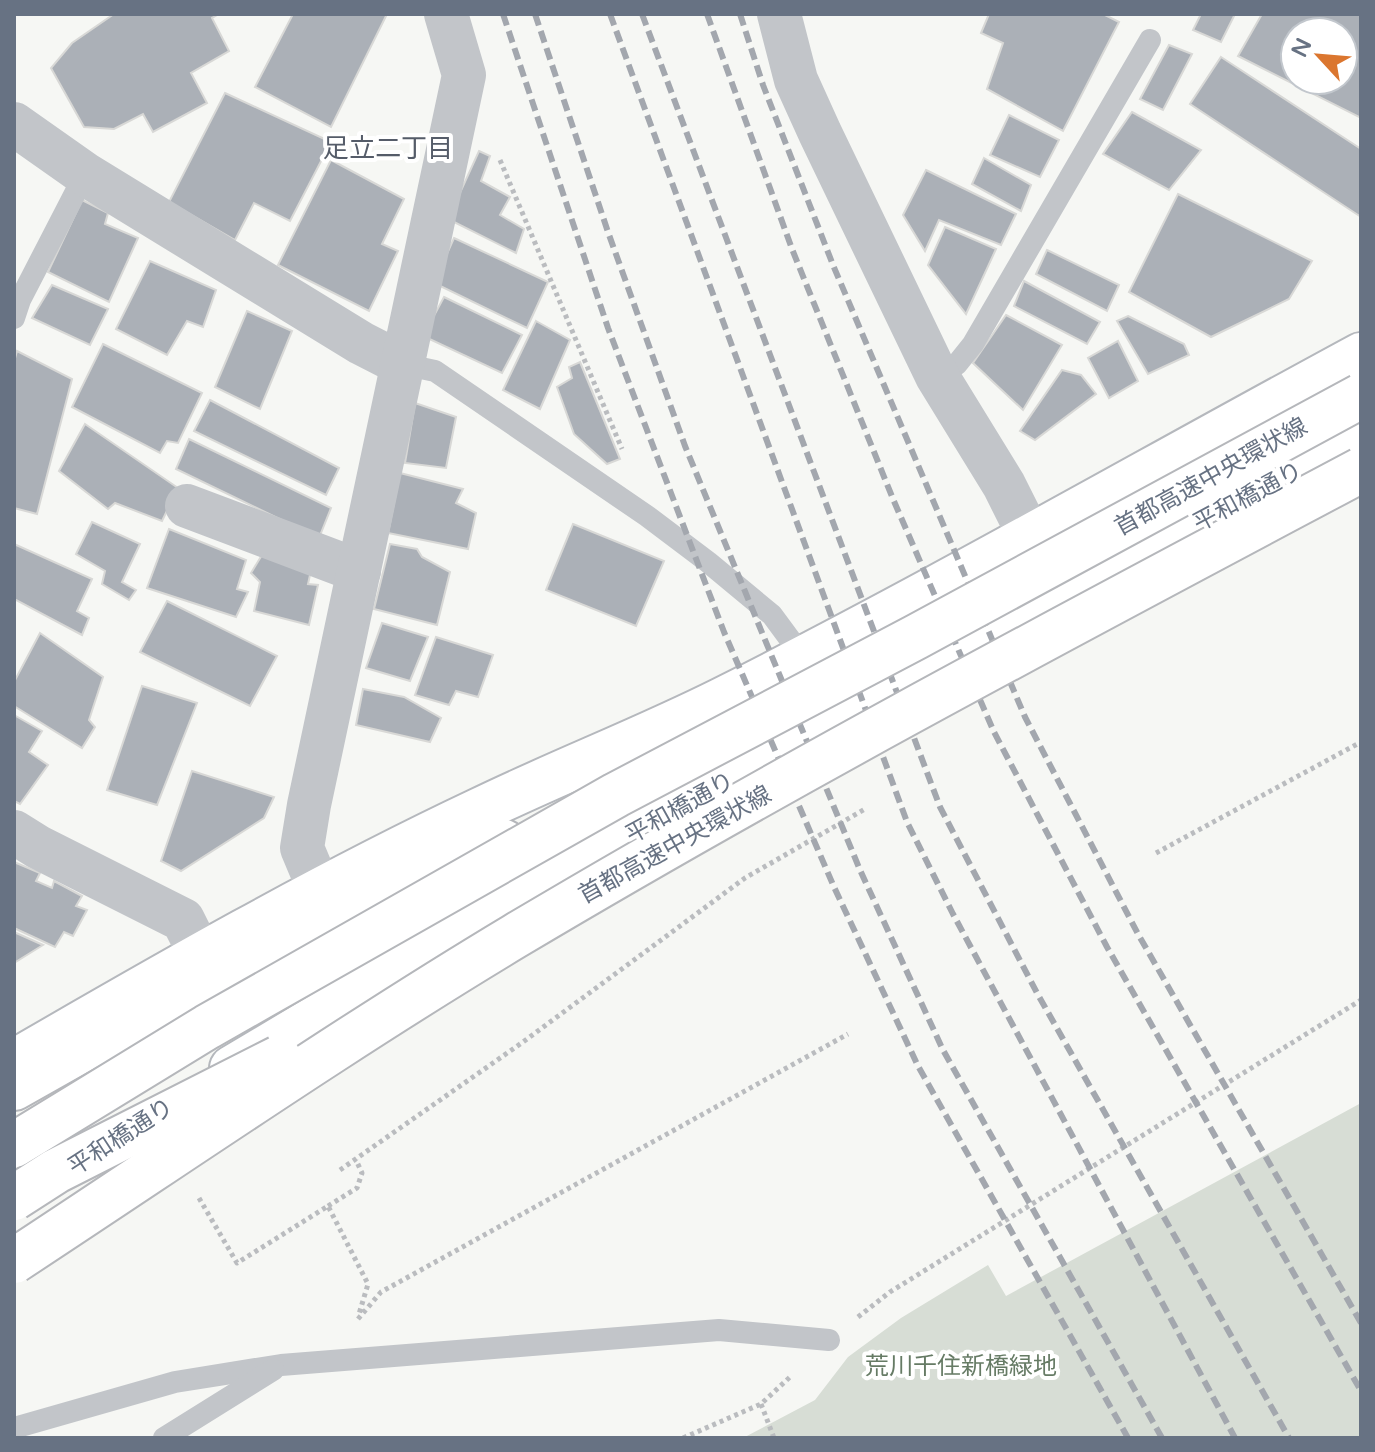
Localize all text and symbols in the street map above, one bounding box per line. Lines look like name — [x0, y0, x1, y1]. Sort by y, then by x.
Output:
north arrow — [1279, 16, 1359, 96]
text: N — [1286, 34, 1317, 61]
district label: 足立二丁目 — [323, 133, 453, 164]
street label: 首都高速中央環状線 — [1110, 412, 1312, 542]
street label: 平和橋通り — [1188, 456, 1308, 538]
street label: 平和橋通り — [620, 766, 740, 850]
street label: 首都高速中央環状線 — [574, 780, 776, 910]
street label: 平和橋通り — [63, 1092, 179, 1182]
park label: 荒川千住新橋緑地 — [865, 1352, 1057, 1381]

